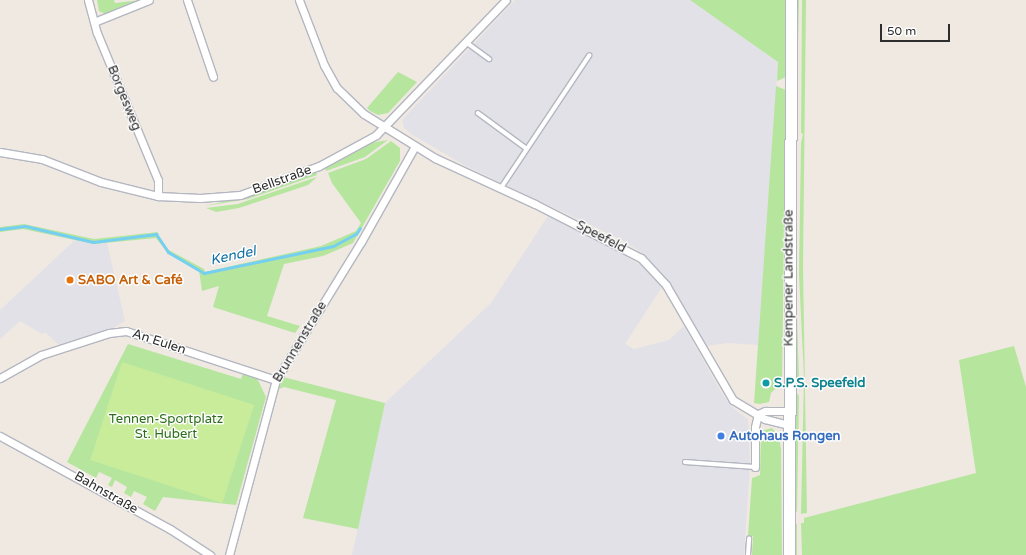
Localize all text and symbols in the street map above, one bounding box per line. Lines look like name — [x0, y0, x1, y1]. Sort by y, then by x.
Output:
scale bar — [882, 16, 952, 42]
text: 50 m — [887, 24, 916, 38]
street label: Borgesweg — [104, 63, 144, 133]
street label: Bellstraße — [250, 162, 314, 198]
street label: Kempener Landstraße — [781, 210, 797, 346]
street label: Speefeld — [573, 217, 629, 257]
water label: Kendel — [209, 243, 257, 269]
place label: SABO Art & Café — [78, 272, 183, 288]
marker: SABO Art & Café — [65, 275, 75, 285]
street label: Brunnenstraße — [270, 299, 330, 385]
street label: An Eulen — [130, 326, 188, 358]
place label: S.P.S. Speefeld — [774, 375, 865, 391]
marker: S.P.S. Speefeld — [761, 378, 771, 388]
park label: Tennen-Sportplatz St. Hubert — [109, 412, 223, 443]
place label: Autohaus Rongen — [729, 428, 840, 444]
marker: Autohaus Rongen — [716, 431, 726, 441]
street label: Bahnstraße — [71, 469, 141, 517]

